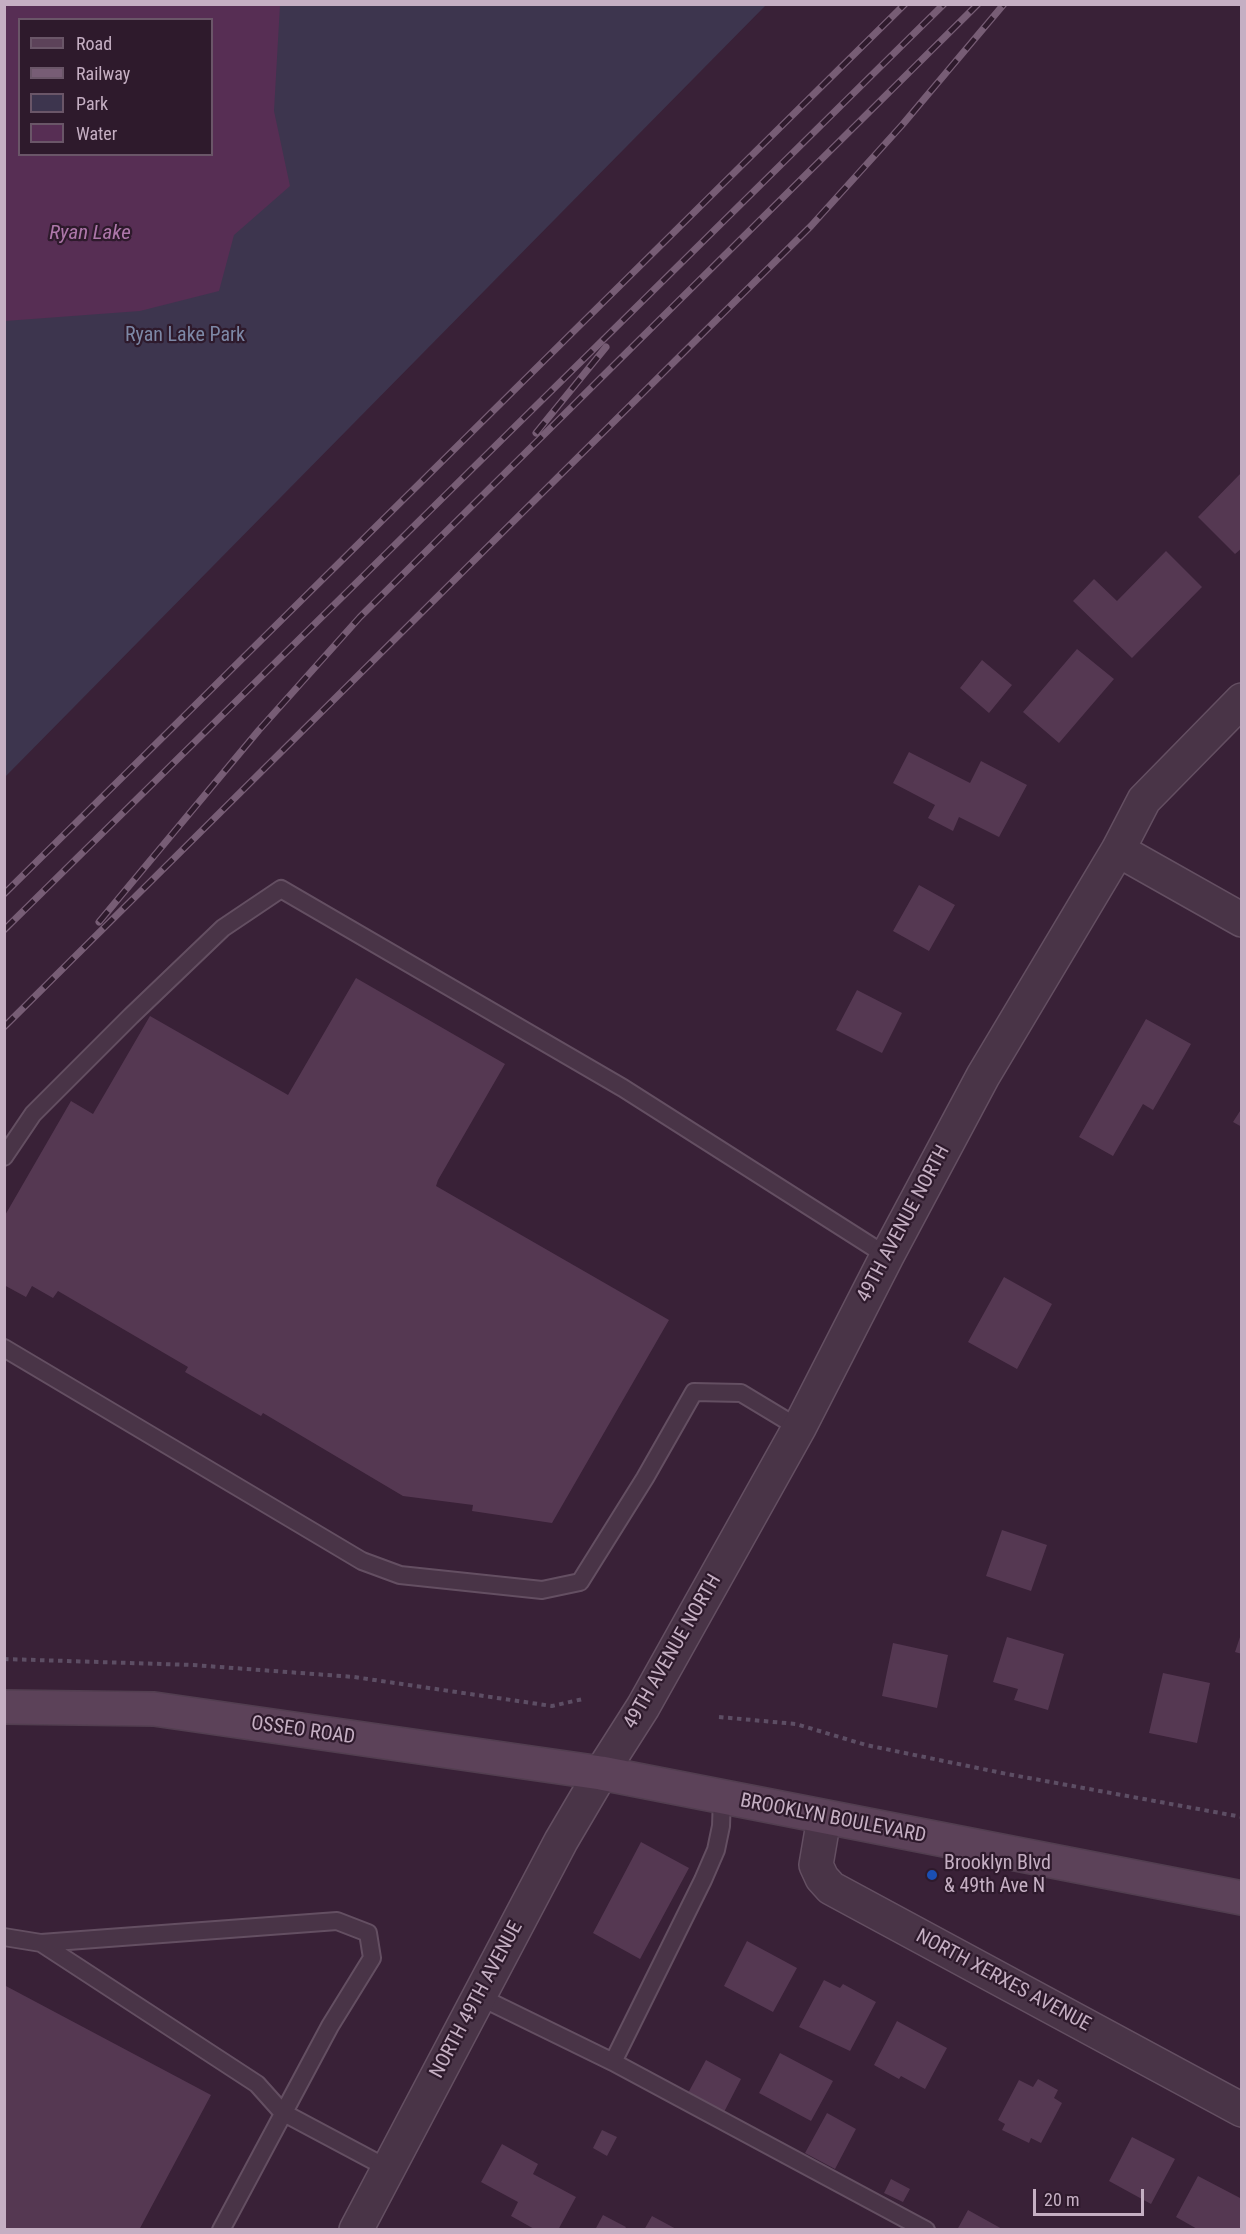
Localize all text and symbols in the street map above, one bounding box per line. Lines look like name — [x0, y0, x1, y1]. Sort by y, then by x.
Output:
legend — [18, 18, 213, 156]
text: Road — [76, 33, 112, 54]
text: Railway — [76, 63, 130, 84]
text: Park — [76, 93, 108, 114]
text: Water — [76, 123, 117, 144]
water label: Ryan Lake — [49, 221, 131, 247]
park label: Ryan Lake Park — [125, 324, 245, 348]
street label: 49TH AVENUE NORTH — [853, 1141, 955, 1307]
street label: 49TH AVENUE NORTH — [619, 1571, 727, 1733]
street label: OSSEO ROAD — [249, 1712, 357, 1750]
street label: BROOKLYN BOULEVARD — [738, 1789, 928, 1849]
place label: Brooklyn Blvd & 49th Ave N — [944, 1852, 1051, 1899]
marker: Brooklyn Blvd & 49th Ave N — [925, 1868, 939, 1882]
street label: NORTH 49TH AVENUE — [426, 1917, 528, 2083]
street label: NORTH XERXES AVENUE — [911, 1925, 1095, 2037]
scale bar — [1036, 2177, 1147, 2215]
text: 20 m — [1044, 2189, 1079, 2210]

